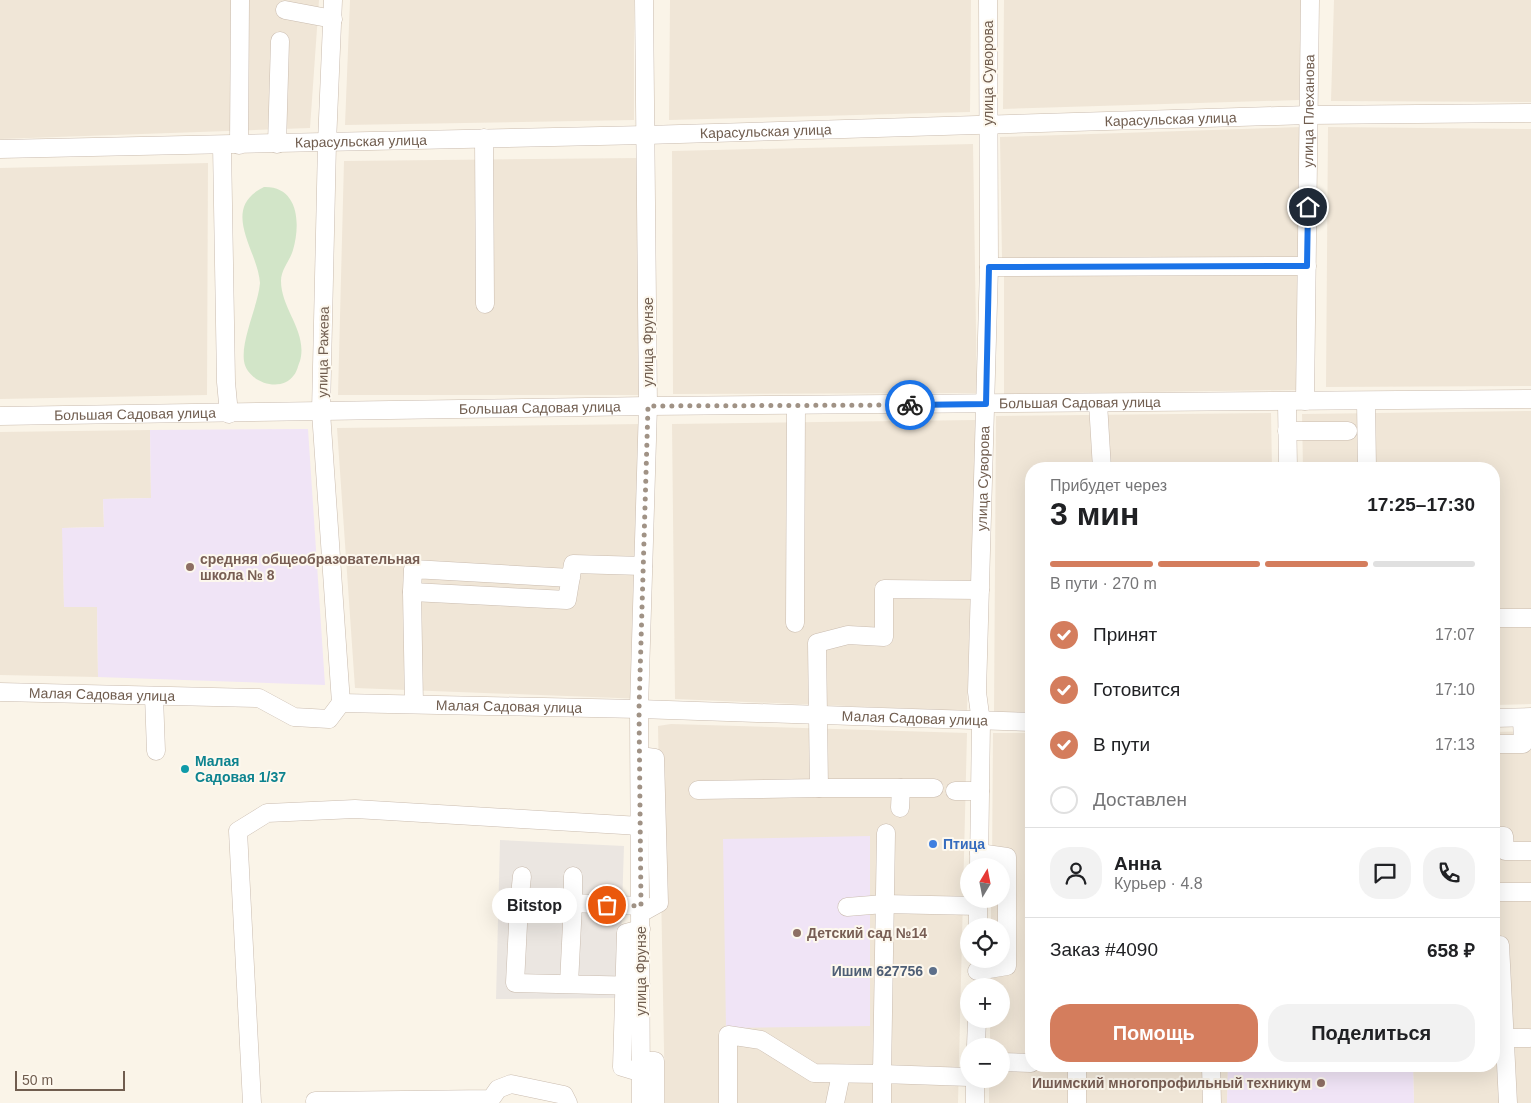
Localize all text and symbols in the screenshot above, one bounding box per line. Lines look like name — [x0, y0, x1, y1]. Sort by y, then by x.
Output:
street label: улица Суворова — [980, 20, 996, 126]
street label: улица Плеханова — [1300, 54, 1317, 168]
street label: Карасульская улица — [1104, 109, 1237, 129]
street label: Карасульская улица — [700, 121, 832, 141]
street label: Карасульская улица — [295, 132, 427, 151]
pin — [1287, 186, 1329, 228]
icon: home — [1294, 193, 1322, 221]
street label: улица Фрунзе — [640, 297, 656, 387]
street label: улица Ражева — [314, 306, 332, 398]
courier — [885, 380, 935, 430]
icon: bike — [896, 391, 924, 419]
street label: Большая Садовая улица — [999, 394, 1161, 411]
street label: Большая Садовая улица — [459, 398, 621, 417]
street label: Большая Садовая улица — [54, 405, 216, 423]
street label: улица Суворова — [974, 425, 993, 531]
text: Прибудет через — [1050, 477, 1167, 494]
text: 17:25–17:30 — [1367, 494, 1475, 515]
text: 3 мин — [1050, 496, 1139, 532]
place label: средняя общеобразовательная школа № 8 — [200, 551, 420, 583]
marker: средняя общеобразовательная школа № 8 — [184, 561, 196, 573]
text: В пути · 270 m — [1050, 575, 1157, 592]
icon: check — [1050, 621, 1078, 649]
text: Принят — [1093, 624, 1157, 645]
text: 17:07 — [1435, 626, 1475, 643]
icon: check — [1050, 676, 1078, 704]
text: Готовится — [1093, 679, 1180, 700]
text: 17:10 — [1435, 681, 1475, 698]
street label: Малая Садовая улица — [29, 685, 175, 704]
street label: Малая Садовая улица — [436, 697, 582, 716]
street label: Малая Садовая улица — [842, 708, 988, 729]
icon: check — [1050, 731, 1078, 759]
text: В пути — [1093, 734, 1150, 755]
text: 17:13 — [1435, 736, 1475, 753]
place label: Малая Садовая 1/37 — [195, 753, 286, 785]
marker: Малая Садовая 1/37 — [179, 763, 191, 775]
text: Доставлен — [1093, 789, 1187, 810]
place label: Птица — [943, 836, 985, 852]
marker: Птица — [927, 838, 939, 850]
button: person — [1050, 847, 1102, 899]
button: chat — [1359, 847, 1411, 899]
button: phone — [1423, 847, 1475, 899]
text: Анна — [1114, 853, 1161, 874]
north arrow — [960, 858, 1010, 908]
map controls — [960, 858, 1010, 1088]
text: Курьер · 4.8 — [1114, 875, 1203, 892]
pin — [586, 884, 628, 926]
callout: Bitstop — [492, 888, 577, 922]
icon: bag — [593, 891, 621, 919]
text: Bitstop — [507, 897, 562, 914]
button: locate — [960, 918, 1010, 968]
place label: Детский сад №14 — [807, 925, 927, 941]
street label: улица Фрунзе — [633, 926, 649, 1016]
marker: Детский сад №14 — [791, 927, 803, 939]
text: Заказ #4090 — [1050, 939, 1158, 960]
text: 658 ₽ — [1427, 940, 1475, 961]
place label: Ишим 627756 — [832, 963, 923, 979]
marker: Ишим 627756 — [927, 965, 939, 977]
button: + — [960, 978, 1010, 1028]
button: Помощь — [1050, 1004, 1258, 1062]
button: Поделиться — [1268, 1004, 1475, 1062]
button: − — [960, 1038, 1010, 1088]
scale bar — [15, 1068, 125, 1091]
text: 50 m — [22, 1072, 53, 1088]
place label: Ишимский многопрофильный техникум — [1032, 1075, 1311, 1091]
marker: Ишимский многопрофильный техникум — [1315, 1077, 1327, 1089]

